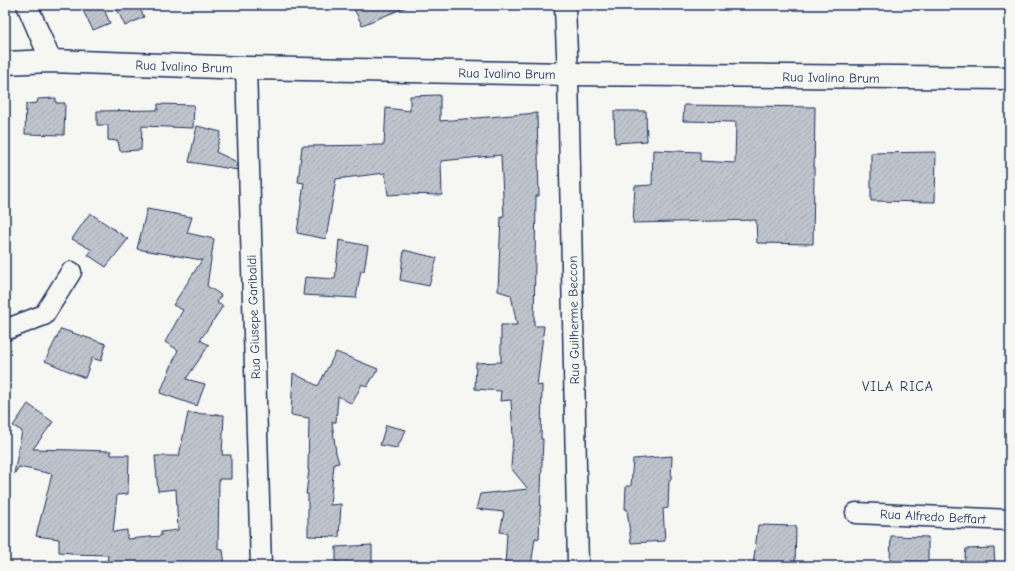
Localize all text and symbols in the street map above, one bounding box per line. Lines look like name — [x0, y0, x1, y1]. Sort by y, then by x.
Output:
street label: Rua Ivalino Brum — [135, 57, 233, 76]
street label: Rua Ivalino Brum — [458, 65, 556, 82]
street label: Rua Ivalino Brum — [782, 69, 880, 86]
street label: Rua Giusepe Garibaldi — [244, 255, 263, 379]
street label: Rua Guilherme Beccon — [565, 256, 582, 384]
district label: VILA RICA — [862, 378, 934, 395]
street label: Rua Alfredo Beffart — [880, 506, 988, 527]

